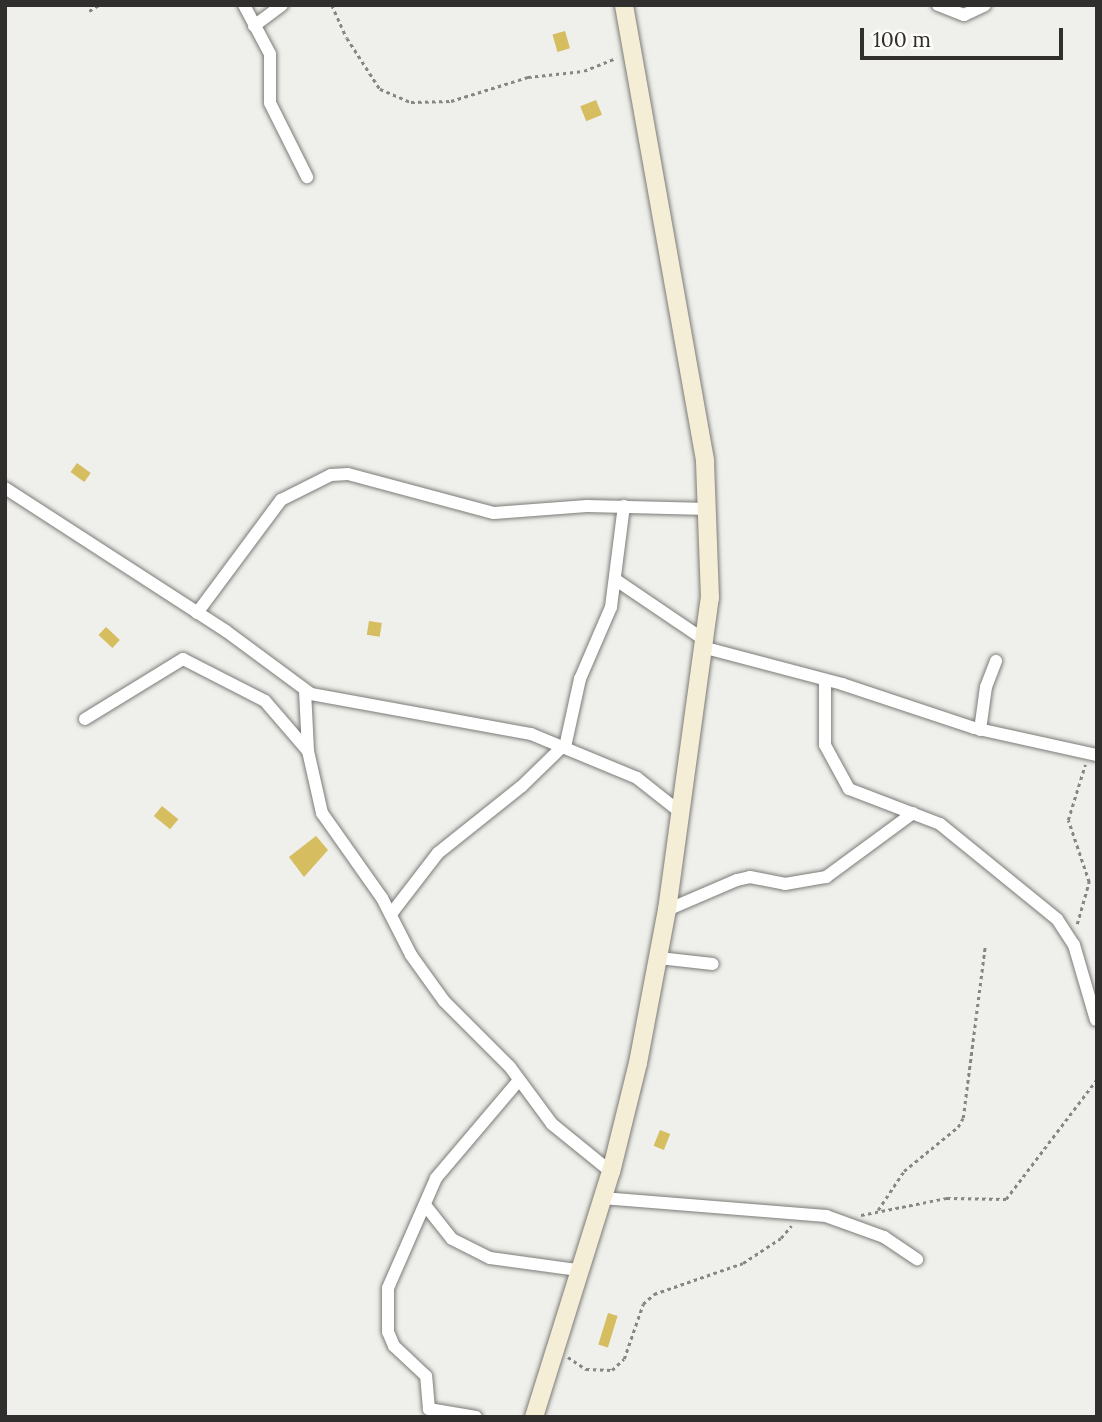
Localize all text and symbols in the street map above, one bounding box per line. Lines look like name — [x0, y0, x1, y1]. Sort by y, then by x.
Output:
scale bar — [864, 14, 1067, 58]
text: 100 m — [873, 26, 931, 53]

